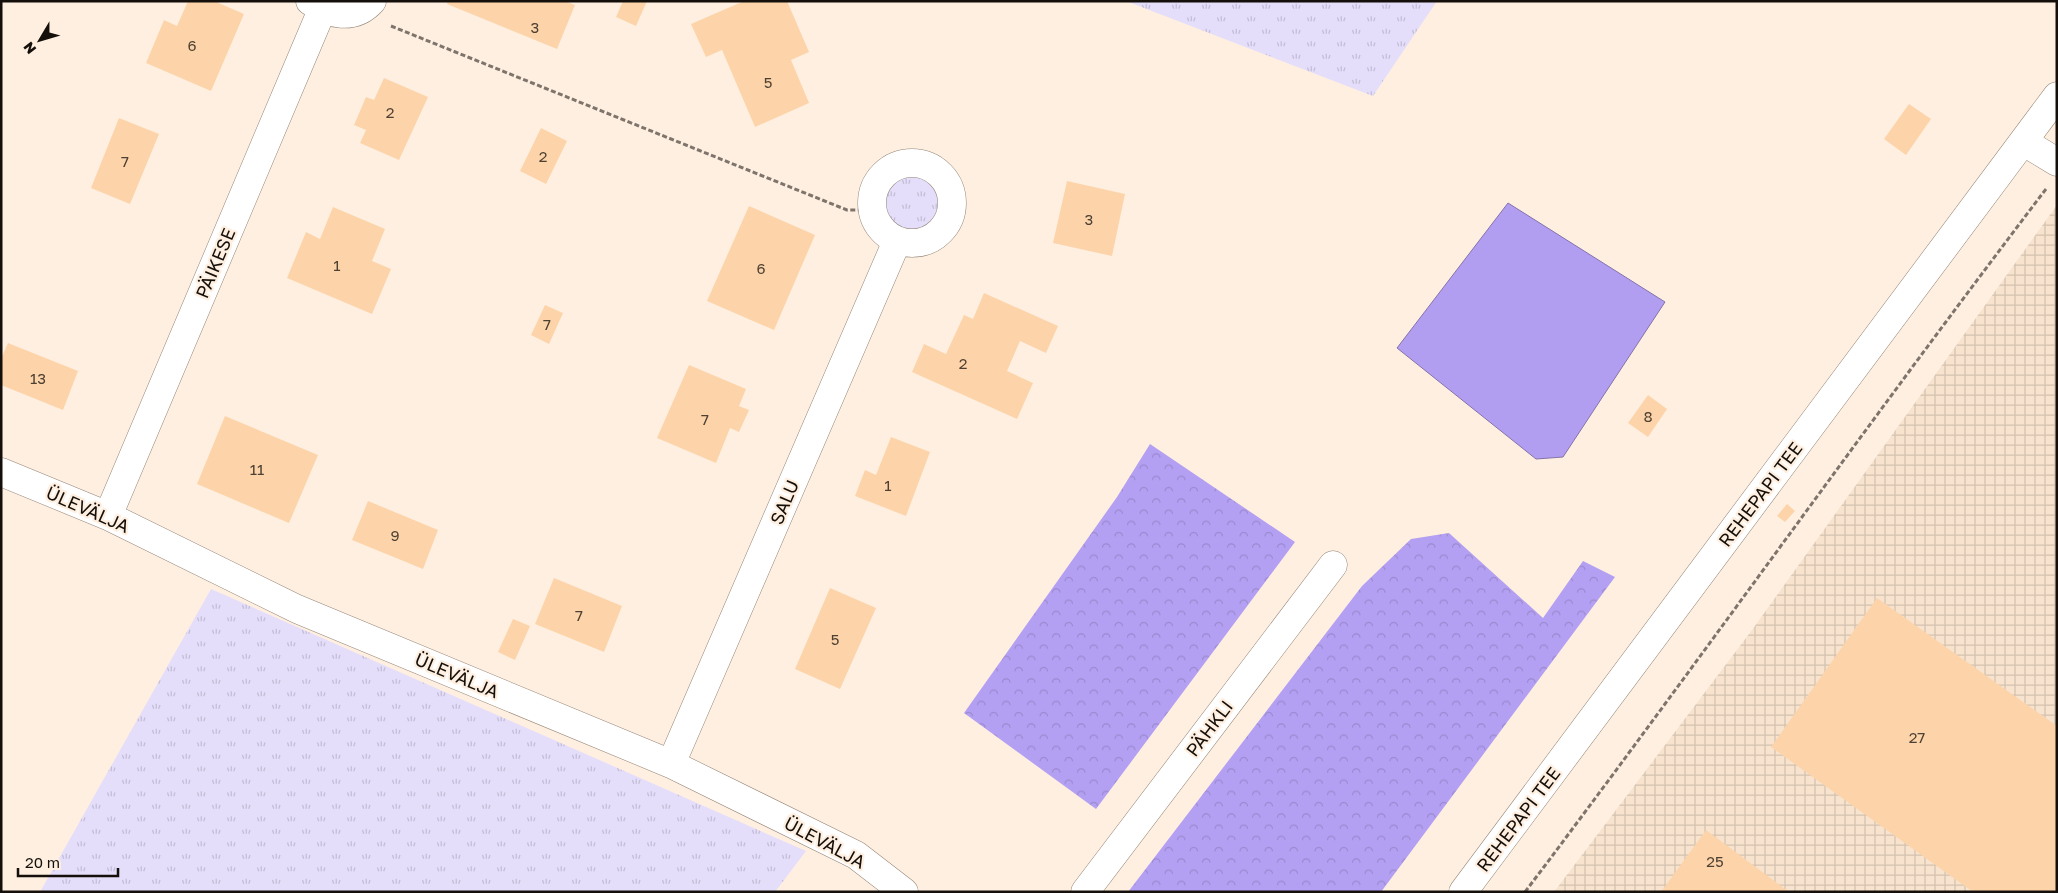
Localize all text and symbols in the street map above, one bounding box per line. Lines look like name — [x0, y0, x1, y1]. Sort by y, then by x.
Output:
north arrow — [15, 15, 65, 65]
house number: 3 — [531, 18, 539, 36]
house number: 6 — [187, 36, 197, 54]
text: N — [19, 39, 39, 58]
house number: 5 — [764, 73, 772, 91]
house number: 2 — [386, 103, 394, 121]
house number: 2 — [539, 147, 547, 165]
house number: 7 — [121, 152, 129, 170]
house number: 3 — [1085, 210, 1093, 228]
street label: PÄIKESE — [190, 225, 240, 301]
house number: 1 — [333, 256, 341, 274]
house number: 6 — [756, 259, 766, 277]
house number: 7 — [543, 315, 551, 333]
house number: 2 — [959, 354, 967, 372]
house number: 13 — [30, 369, 46, 387]
house number: 8 — [1643, 407, 1653, 425]
house number: 7 — [701, 410, 709, 428]
street label: REHEPAPI TEE — [1713, 437, 1807, 551]
house number: 11 — [250, 460, 264, 478]
street label: SALU — [765, 476, 803, 528]
house number: 1 — [884, 476, 892, 494]
street label: ÜLEVÄLJA — [43, 481, 133, 537]
house number: 9 — [390, 526, 400, 544]
house number: 7 — [575, 606, 583, 624]
house number: 5 — [831, 630, 839, 648]
street label: ÜLEVÄLJA — [412, 647, 502, 703]
street label: PÄHKLI — [1181, 696, 1237, 760]
house number: 27 — [1909, 728, 1925, 746]
street label: REHEPAPI TEE — [1471, 762, 1565, 876]
street label: ÜLEVÄLJA — [781, 811, 869, 873]
scale bar — [18, 846, 118, 878]
house number: 25 — [1706, 852, 1724, 870]
text: 20 m — [25, 853, 60, 871]

